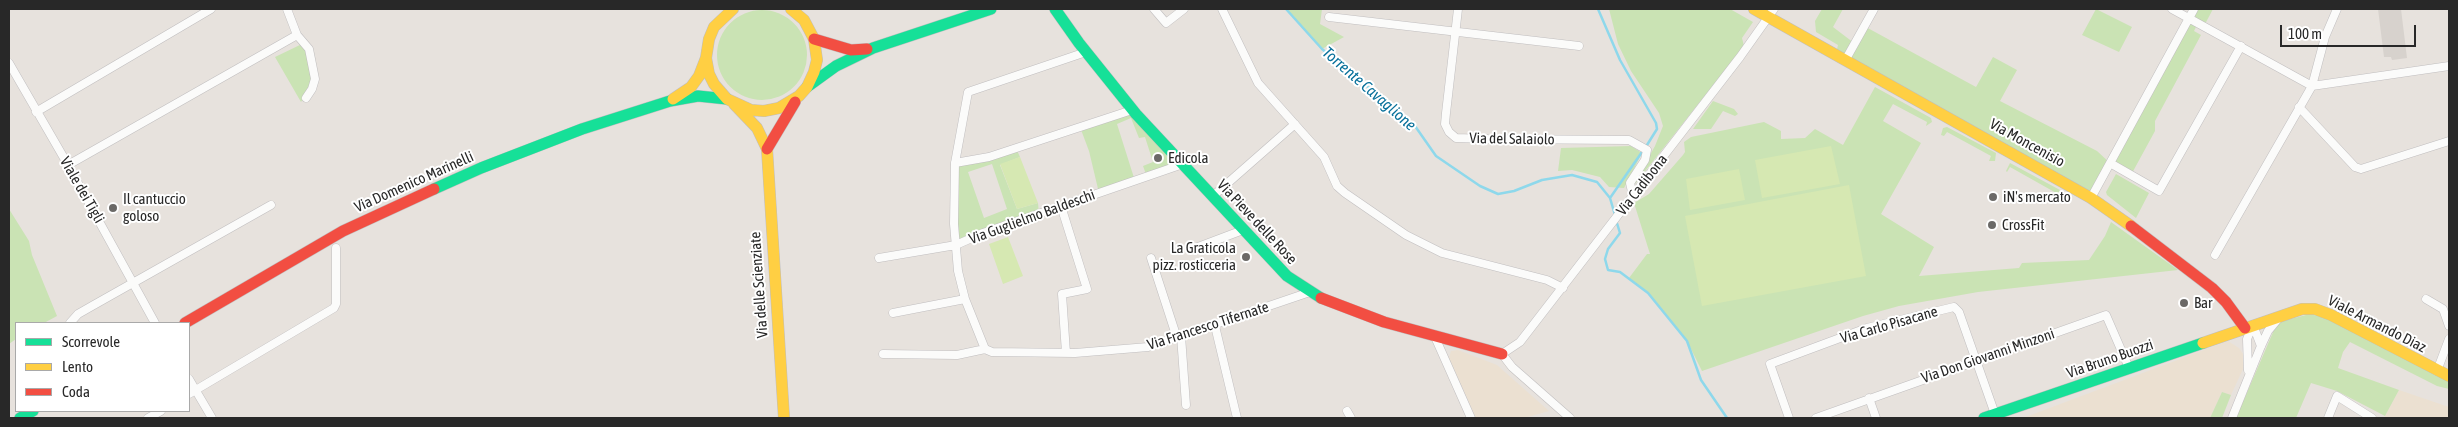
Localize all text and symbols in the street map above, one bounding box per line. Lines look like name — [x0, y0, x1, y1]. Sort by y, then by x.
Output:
scale bar — [2283, 15, 2419, 47]
text: 100 m — [2288, 25, 2322, 42]
water label: Torrente Cavaglione — [1318, 43, 1420, 135]
street label: Via Moncenisio — [1986, 115, 2068, 171]
street label: Via del Salaiolo — [1469, 129, 1555, 149]
street label: Via Domenico Marinelli — [352, 148, 476, 216]
place label: Edicola — [1168, 149, 1208, 167]
street label: Via Cadibona — [1613, 151, 1671, 219]
marker: Edicola — [1152, 152, 1164, 164]
street label: Viale dei Tigli — [56, 154, 108, 226]
street label: Via Pieve delle Rose — [1213, 176, 1301, 268]
street label: Via Guglielmo Baldeschi — [966, 186, 1098, 248]
place label: iN's mercato — [2003, 188, 2071, 206]
place label: Il cantuccio goloso — [123, 190, 186, 225]
marker: iN's mercato — [1987, 191, 1999, 203]
marker: Il cantuccio goloso — [107, 202, 119, 214]
place label: CrossFit — [2002, 216, 2045, 234]
marker: CrossFit — [1986, 219, 1998, 231]
street label: Via delle Scienziate — [746, 231, 772, 339]
place label: La Graticola pizz. rosticceria — [1153, 239, 1236, 274]
marker: La Graticola pizz. rosticceria — [1240, 251, 1252, 263]
street label: Viale Armando Diaz — [2325, 292, 2429, 356]
place label: Bar — [2194, 294, 2213, 312]
marker: Bar — [2178, 297, 2190, 309]
street label: Via Francesco Tifernate — [1145, 298, 1271, 354]
street label: Via Carlo Pisacane — [1838, 303, 1940, 347]
legend — [15, 322, 190, 412]
street label: Via Don Giovanni Minzoni — [1919, 325, 2057, 387]
text: Scorrevole — [62, 333, 120, 350]
street label: Via Bruno Buozzi — [2064, 336, 2156, 382]
text: Lento — [62, 358, 93, 375]
text: Coda — [62, 383, 90, 400]

